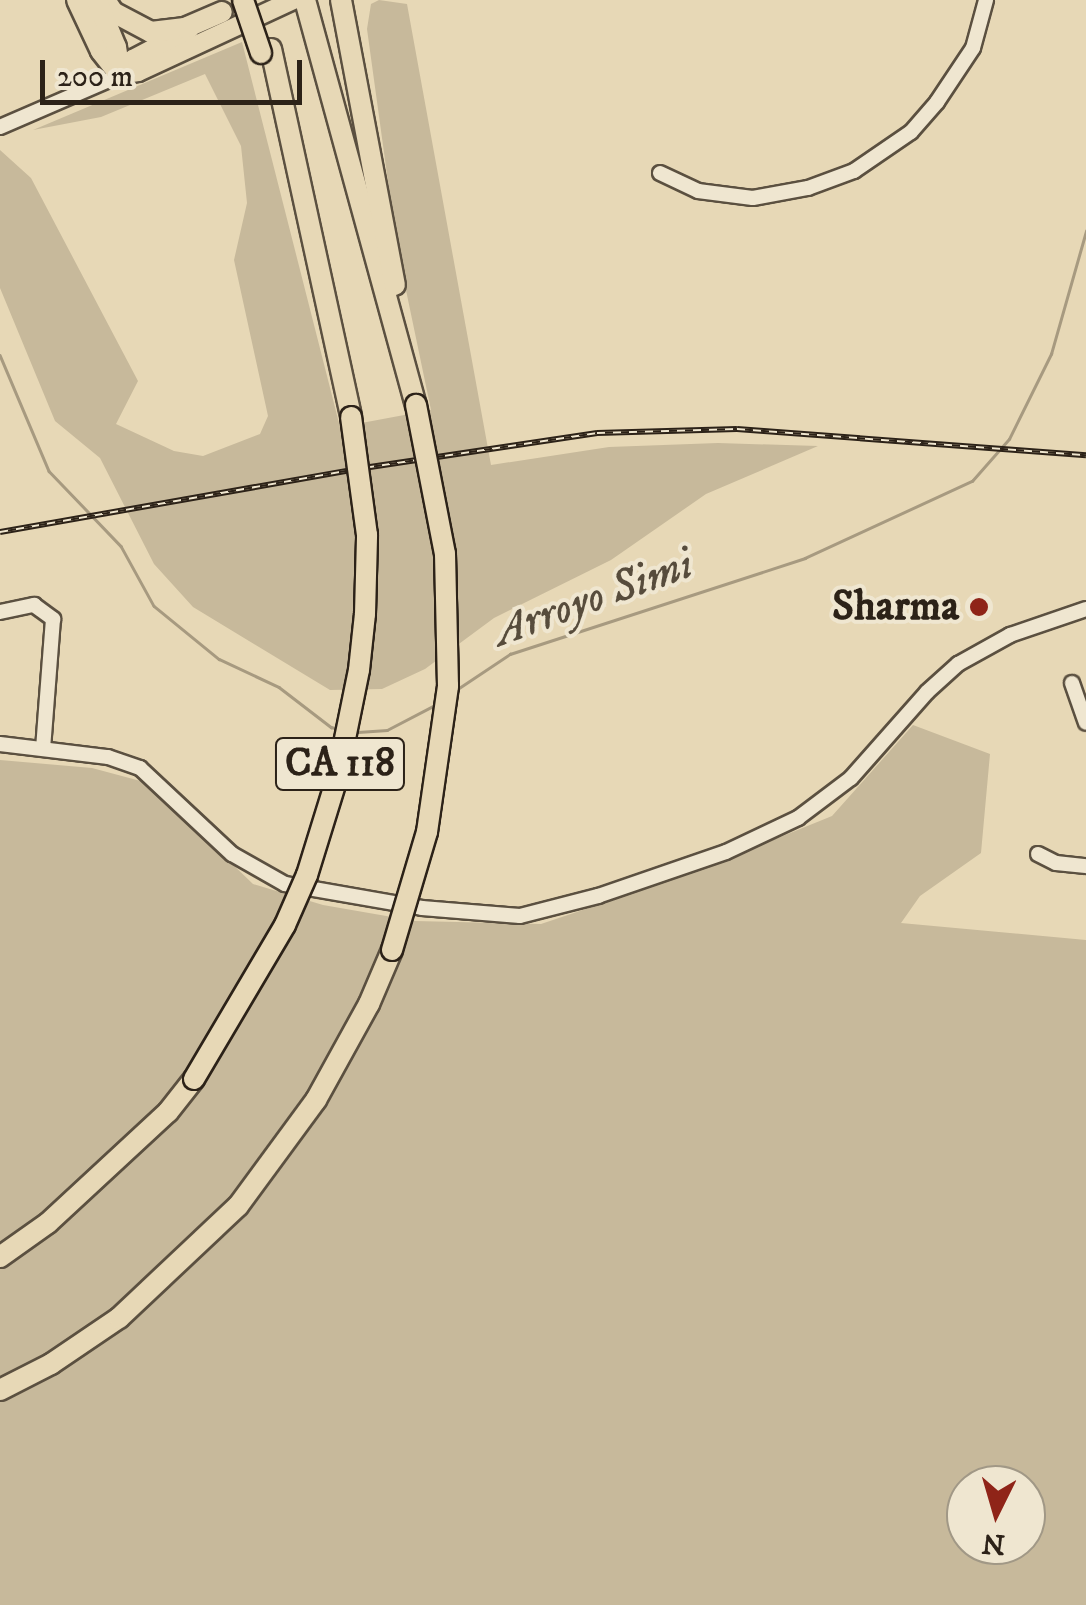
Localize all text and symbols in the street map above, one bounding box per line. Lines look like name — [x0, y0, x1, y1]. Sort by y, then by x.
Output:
scale bar — [45, 40, 308, 102]
text: 200 m — [57, 59, 133, 96]
water label: Arroyo Simi — [488, 538, 700, 660]
place label: Sharma — [832, 582, 959, 632]
marker: Sharma — [968, 596, 990, 618]
road number: CA 118 — [272, 729, 408, 799]
north arrow — [946, 1465, 1046, 1565]
text: N — [981, 1525, 1006, 1562]

